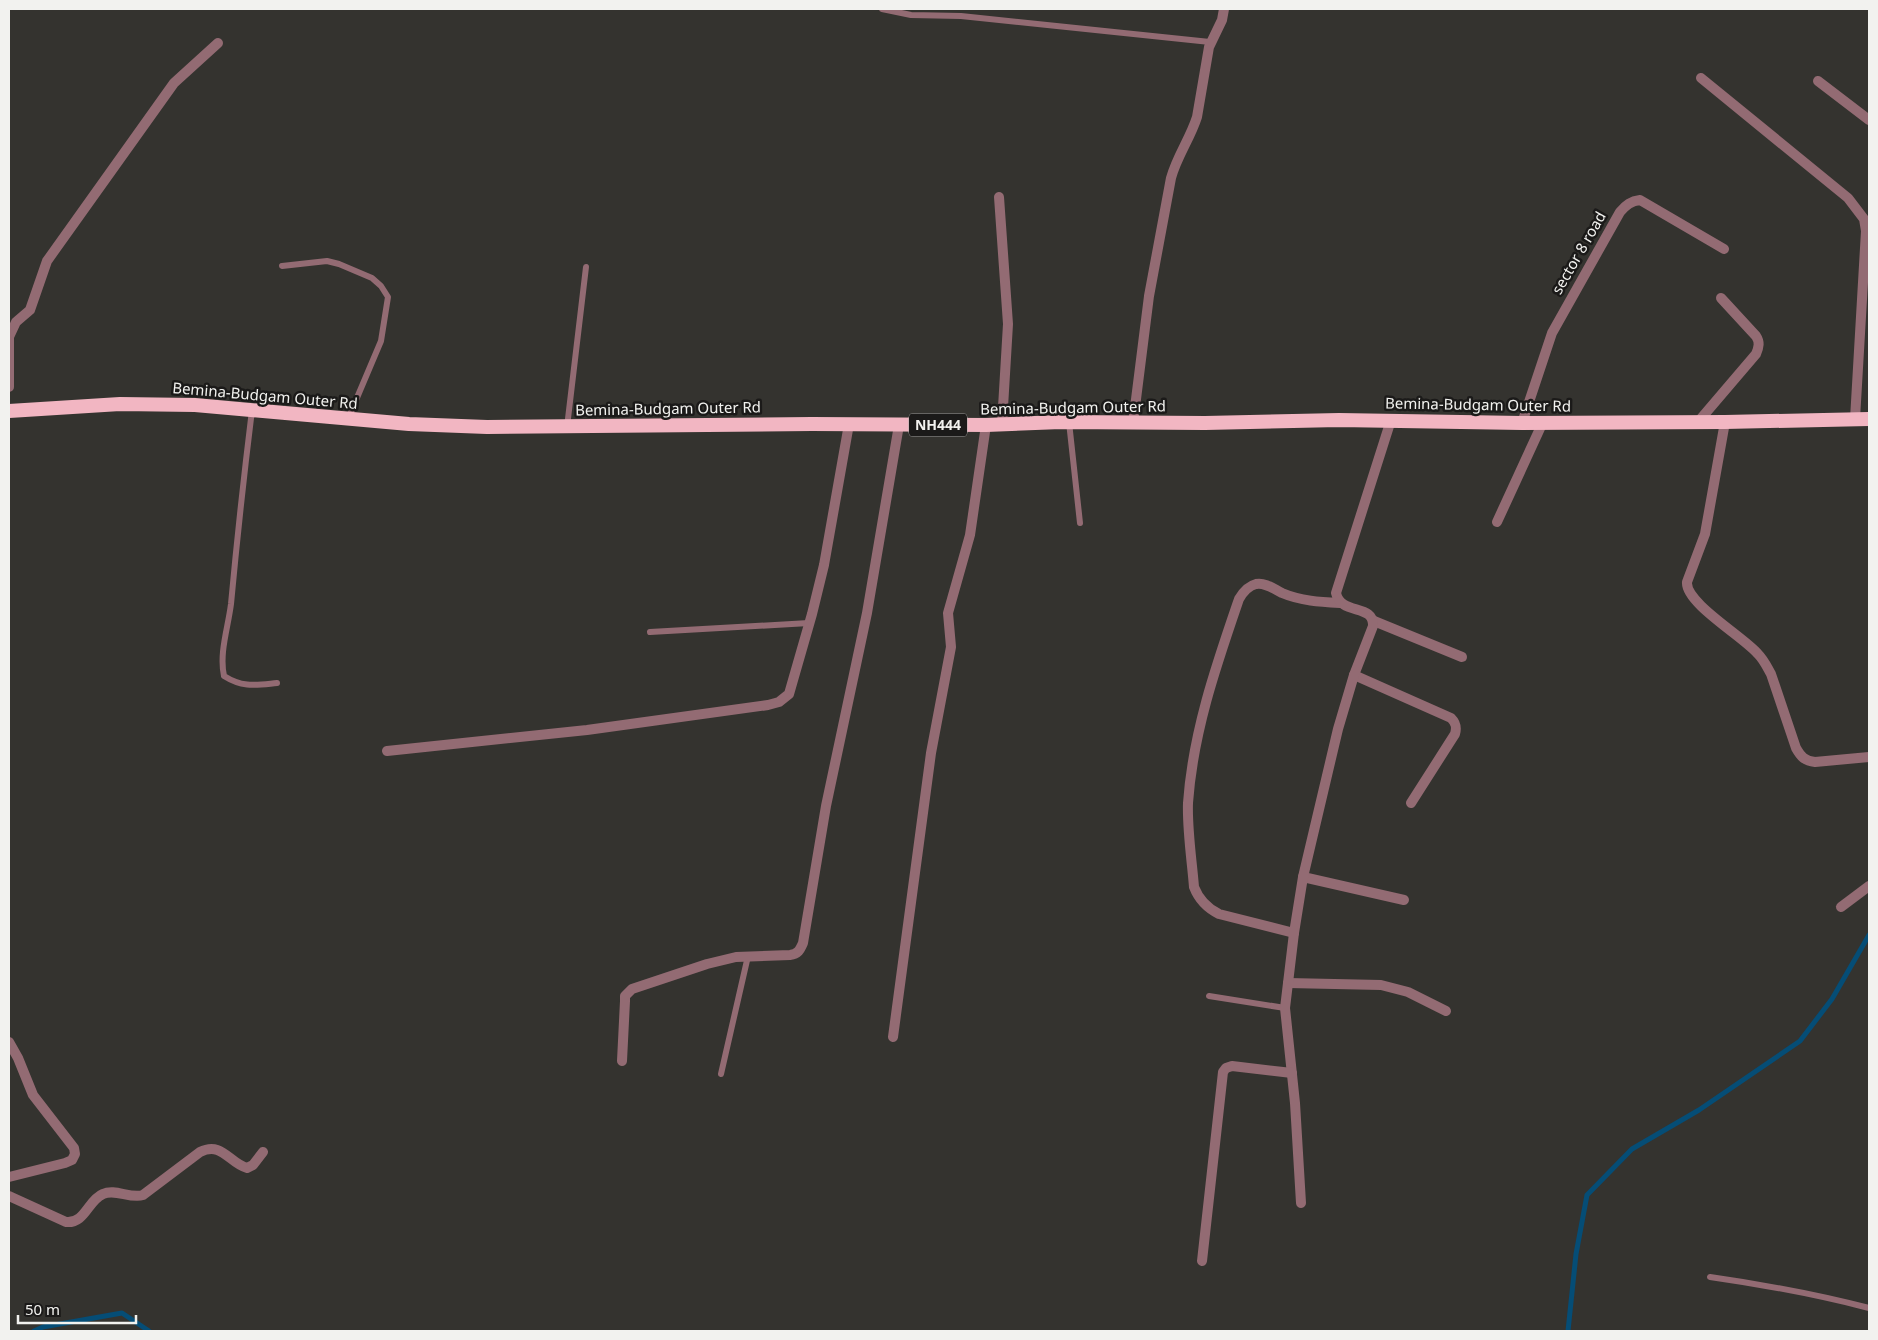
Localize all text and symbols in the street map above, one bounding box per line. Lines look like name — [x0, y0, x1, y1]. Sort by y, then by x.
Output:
street label: sector 8 road — [1546, 207, 1610, 298]
street label: Bemina-Budgam Outer Rd — [172, 377, 359, 413]
street label: Bemina-Budgam Outer Rd — [1385, 392, 1571, 416]
street label: Bemina-Budgam Outer Rd — [980, 395, 1166, 419]
street label: Bemina-Budgam Outer Rd — [575, 396, 761, 420]
road number: NH444 — [909, 414, 967, 436]
scale bar — [18, 1292, 135, 1324]
text: 50 m — [25, 1299, 60, 1319]

